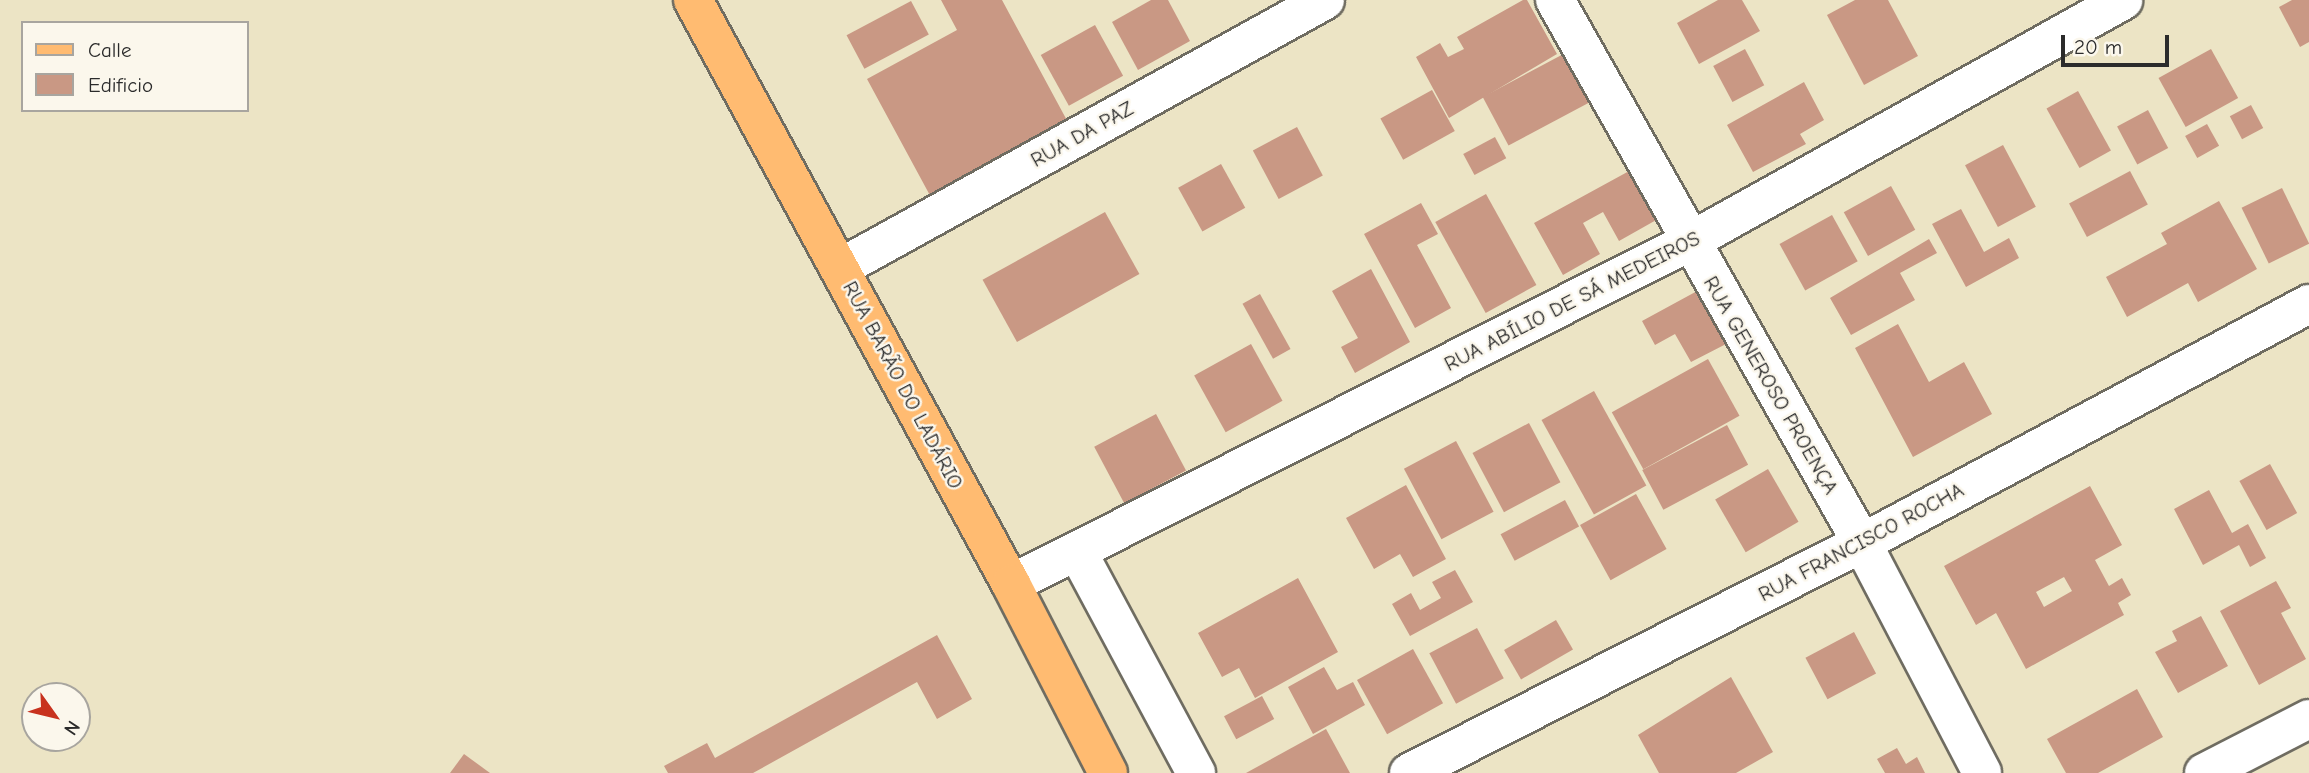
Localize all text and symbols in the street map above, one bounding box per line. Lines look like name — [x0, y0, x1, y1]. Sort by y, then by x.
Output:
legend — [21, 21, 248, 112]
scale bar — [2064, 21, 2172, 65]
text: 20 m — [2074, 35, 2122, 59]
text: Calle — [88, 38, 131, 62]
text: Edificio — [88, 73, 153, 97]
street label: RUA DA PAZ — [1026, 95, 1138, 173]
street label: RUA ABÍLIO DE SÁ MEDEIROS — [1440, 225, 1704, 377]
street label: RUA GENEROSO PROENÇA — [1698, 271, 1844, 499]
street label: RUA BARÃO DO LADÁRIO — [837, 277, 969, 493]
street label: RUA FRANCISCO ROCHA — [1754, 477, 1968, 607]
north arrow — [21, 682, 91, 752]
text: N — [59, 716, 84, 739]

